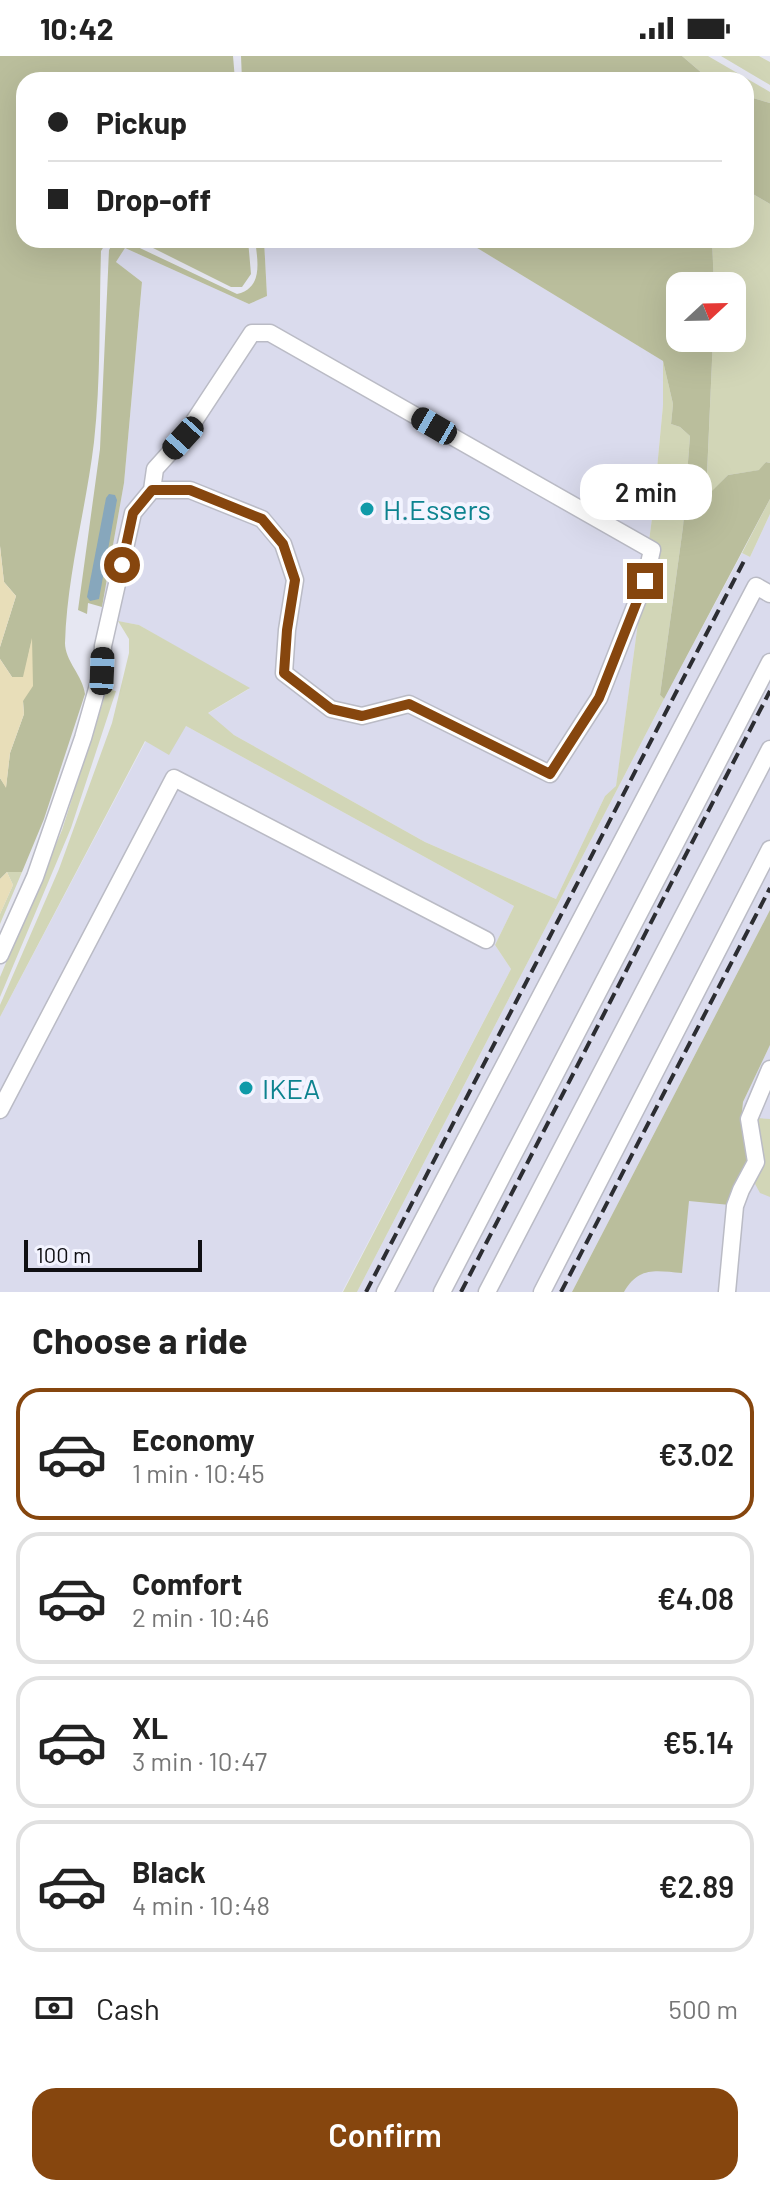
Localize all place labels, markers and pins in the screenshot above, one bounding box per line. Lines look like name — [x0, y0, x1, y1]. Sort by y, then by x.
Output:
place label: H.Essers — [383, 492, 491, 526]
marker: H.Essers — [358, 500, 376, 518]
place label: IKEA — [262, 1071, 320, 1105]
marker: IKEA — [237, 1079, 255, 1097]

